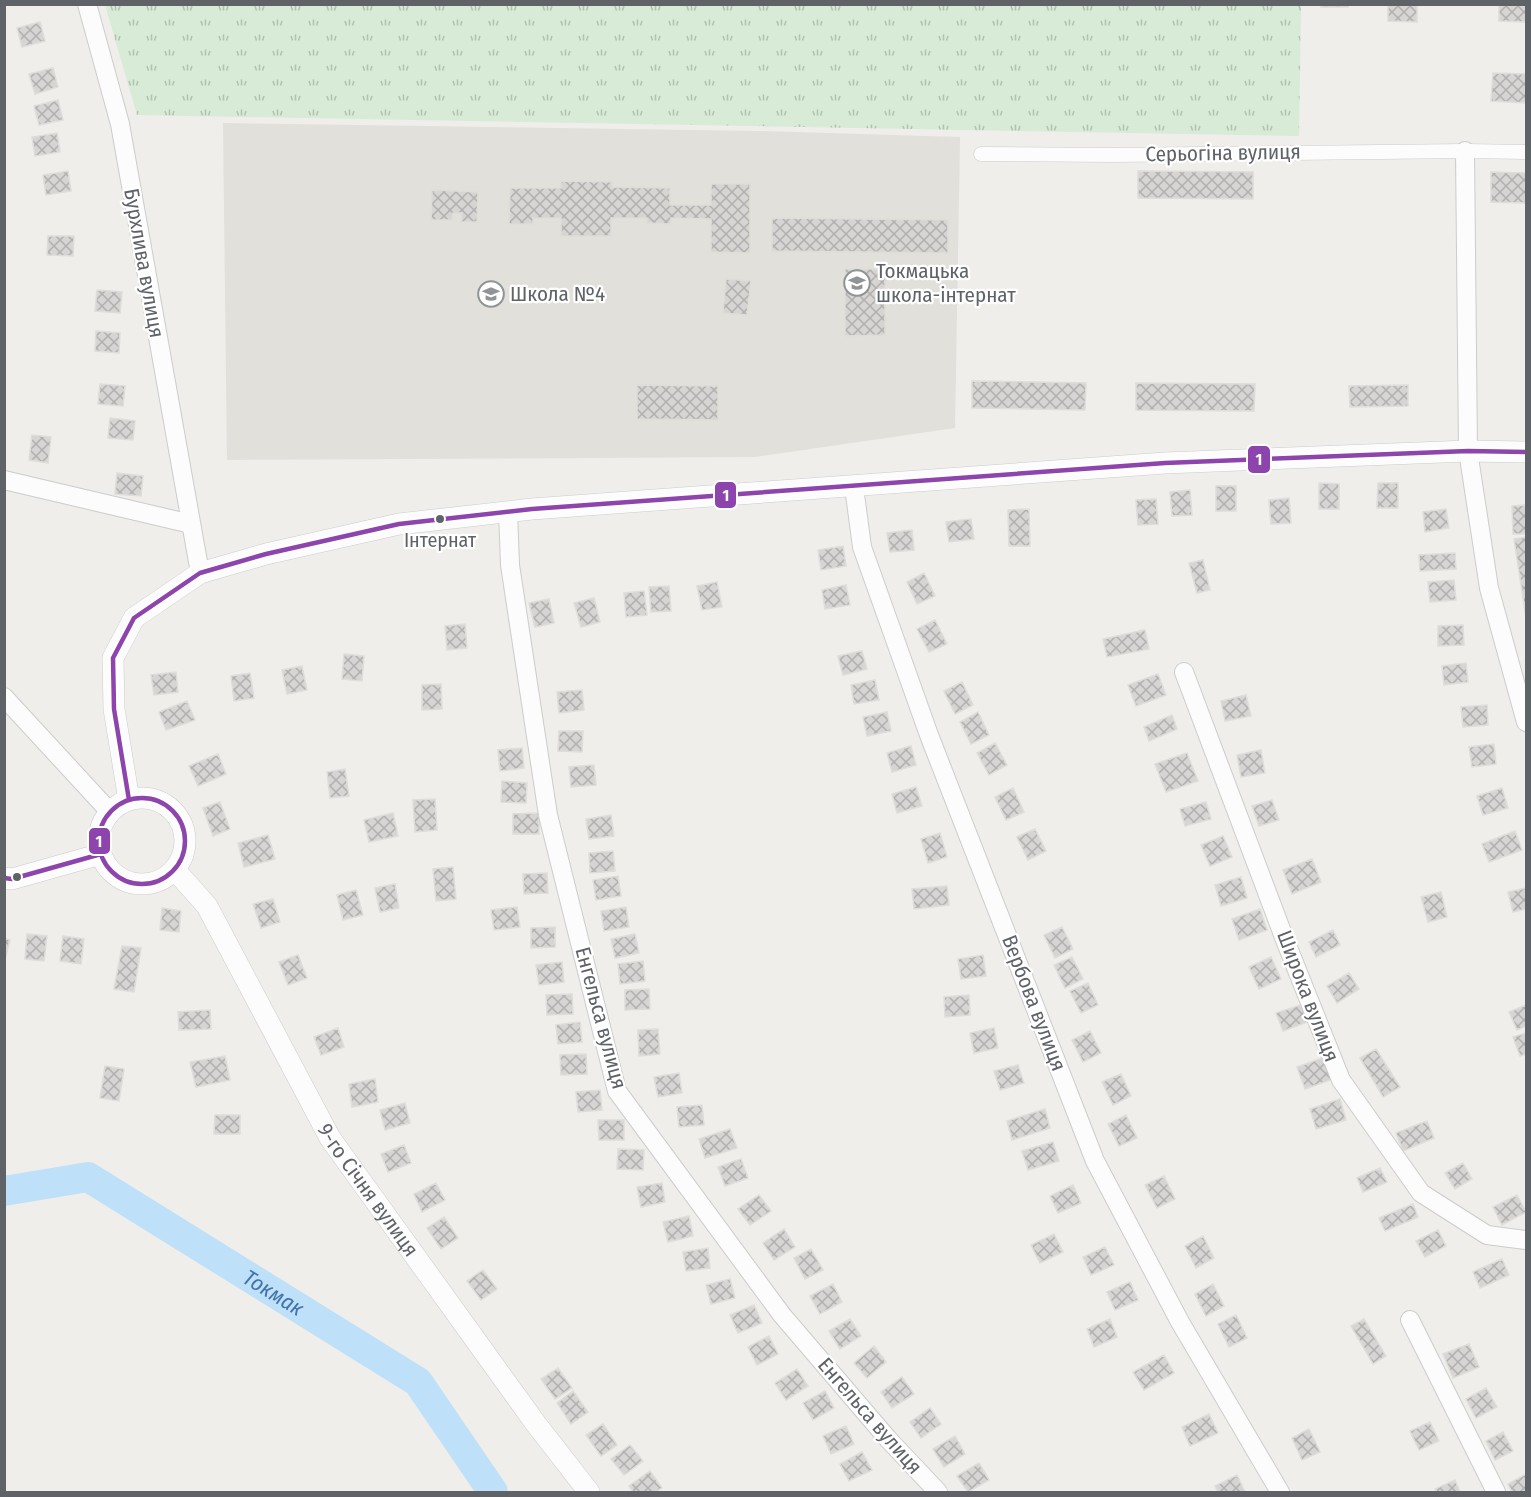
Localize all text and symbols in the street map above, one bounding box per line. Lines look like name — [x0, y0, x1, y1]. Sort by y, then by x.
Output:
street label: Серьогіна вулиця — [1145, 139, 1301, 167]
street label: Бурхлива вулиця — [118, 186, 170, 340]
place label: Токмацька школа-інтернат — [876, 258, 1016, 308]
school or university icon: Токмацька школа-інтернат — [842, 268, 872, 298]
school or university icon: Школа №4 — [476, 279, 506, 309]
place label: Школа №4 — [510, 281, 605, 307]
line badge: 1 — [1247, 445, 1271, 474]
text: 1 — [1256, 450, 1262, 469]
line badge: 1 — [714, 481, 737, 509]
text: 1 — [723, 486, 729, 505]
marker: Інтернат — [434, 513, 446, 525]
place label: Інтернат — [404, 528, 477, 552]
line badge: 1 — [88, 827, 111, 855]
text: 1 — [96, 832, 102, 851]
unlabelled marker — [11, 871, 23, 883]
street label: Широка вулиця — [1271, 927, 1345, 1065]
street label: Вербова вулиця — [996, 931, 1072, 1075]
street label: Енгельса вулиця — [570, 944, 632, 1092]
street label: 9-го Січня вулиця — [312, 1119, 424, 1262]
water label: Токмак — [238, 1264, 309, 1322]
street label: Енгельса вулиця — [812, 1352, 928, 1480]

